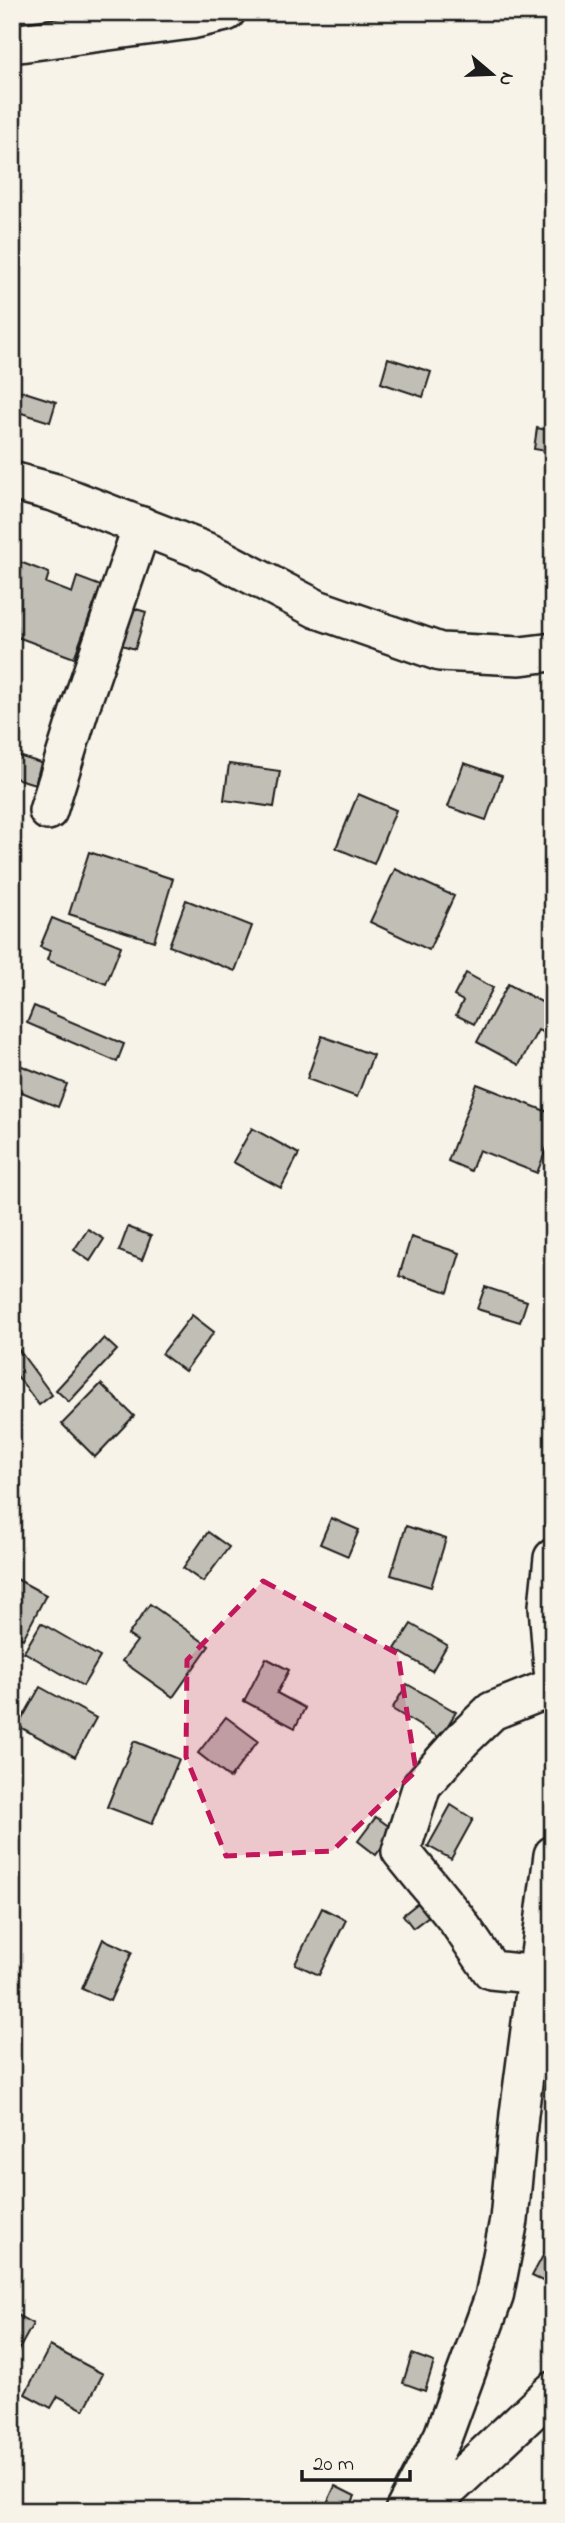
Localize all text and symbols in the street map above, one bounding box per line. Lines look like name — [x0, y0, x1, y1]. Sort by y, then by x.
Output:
north arrow — [456, 38, 526, 108]
text: N — [491, 68, 521, 89]
scale bar — [302, 2439, 411, 2483]
text: 20 m — [313, 2450, 354, 2480]

